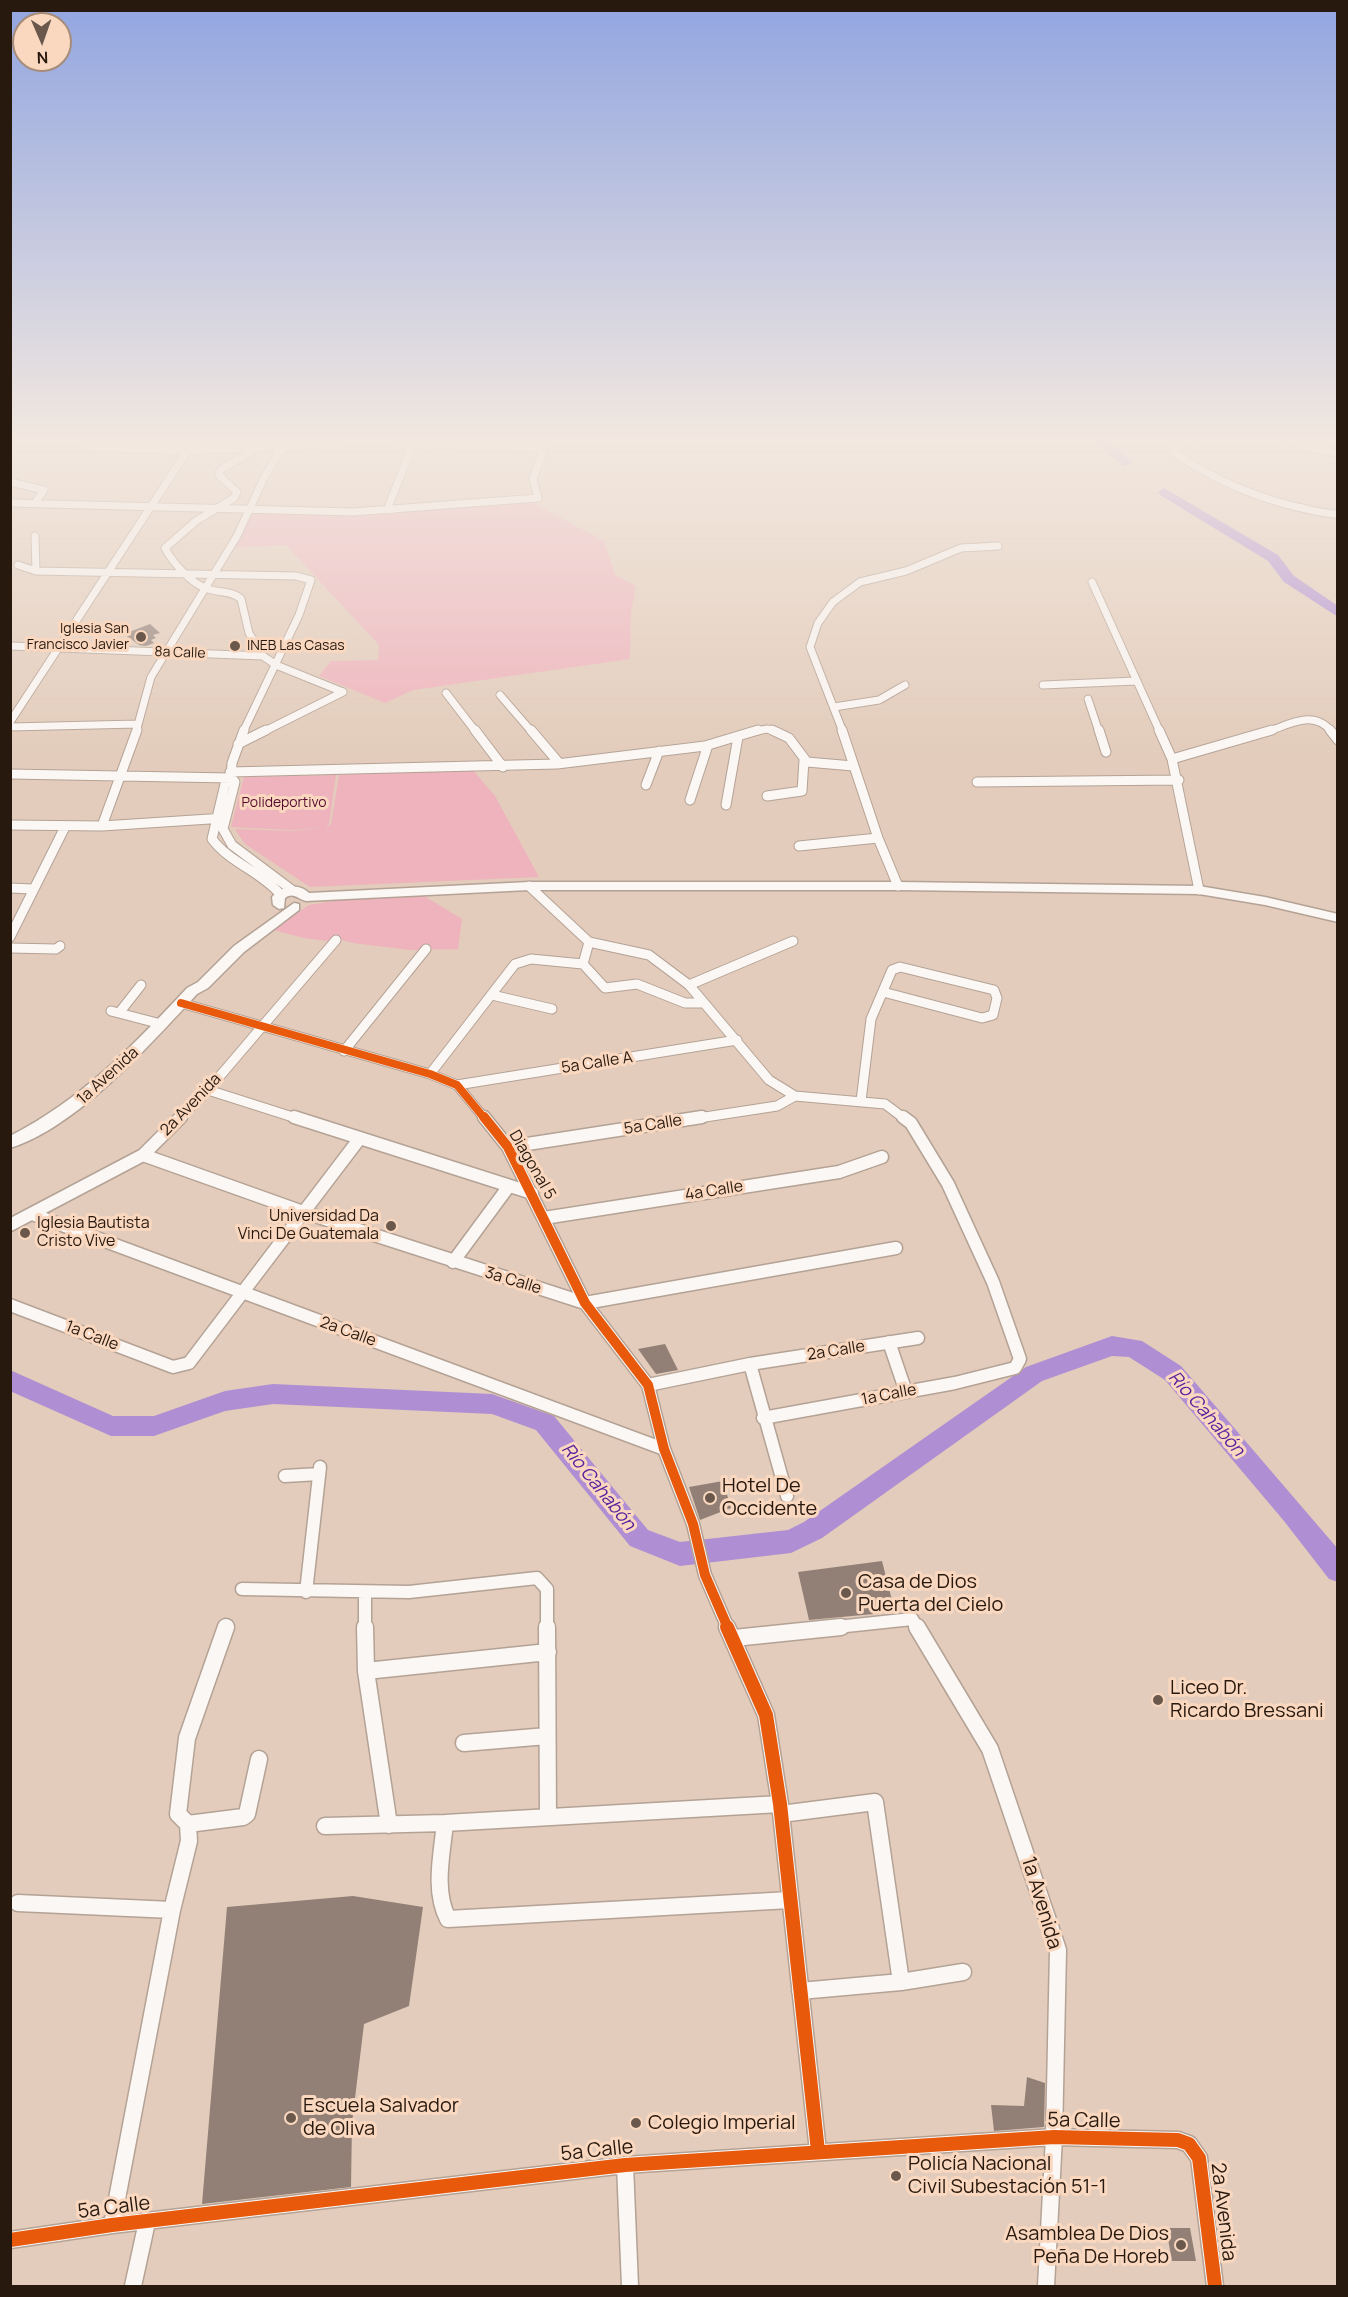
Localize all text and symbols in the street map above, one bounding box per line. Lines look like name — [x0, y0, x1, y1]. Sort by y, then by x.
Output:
north arrow — [12, 12, 72, 72]
text: N — [36, 47, 49, 69]
place label: Iglesia San Francisco Javier — [27, 621, 129, 654]
marker: Iglesia San Francisco Javier — [134, 630, 148, 644]
place label: INEB Las Casas — [247, 638, 345, 654]
marker: INEB Las Casas — [228, 639, 242, 653]
street label: 8a Calle — [154, 644, 206, 662]
park label: Polideportivo — [241, 795, 327, 811]
street label: 1a Avenida — [73, 1043, 143, 1109]
street label: 5a Calle A — [560, 1048, 634, 1078]
street label: 2a Avenida — [157, 1070, 225, 1140]
street label: 5a Calle — [623, 1111, 683, 1139]
street label: Diagonal 5 — [504, 1127, 560, 1203]
street label: 4a Calle — [684, 1177, 744, 1205]
place label: Universidad Da Vinci De Guatemala — [238, 1207, 379, 1245]
place label: Iglesia Bautista Cristo Vive — [37, 1214, 150, 1252]
marker: Universidad Da Vinci De Guatemala — [384, 1219, 398, 1233]
marker: Iglesia Bautista Cristo Vive — [18, 1226, 32, 1240]
street label: 3a Calle — [482, 1263, 544, 1299]
street label: 2a Calle — [317, 1313, 379, 1351]
street label: 1a Calle — [63, 1317, 121, 1355]
street label: 2a Calle — [806, 1337, 866, 1365]
water label: Río Cahabón — [1163, 1367, 1249, 1461]
street label: 1a Calle — [860, 1380, 918, 1410]
water label: Río Cahabón — [556, 1439, 640, 1535]
place label: Hotel De Occidente — [722, 1474, 817, 1521]
marker: Hotel De Occidente — [703, 1491, 717, 1505]
place label: Casa de Dios Puerta del Cielo — [858, 1570, 1003, 1617]
marker: Casa de Dios Puerta del Cielo — [839, 1586, 853, 1600]
place label: Liceo Dr. Ricardo Bressani — [1170, 1676, 1324, 1723]
marker: Liceo Dr. Ricardo Bressani — [1151, 1693, 1165, 1707]
street label: 1a Avenida — [1016, 1854, 1066, 1952]
place label: Escuela Salvador de Oliva — [303, 2094, 459, 2141]
street label: 5a Calle — [1047, 2108, 1121, 2134]
marker: Escuela Salvador de Oliva — [284, 2111, 298, 2125]
place label: Colegio Imperial — [648, 2111, 796, 2135]
marker: Colegio Imperial — [629, 2116, 643, 2130]
street label: 5a Calle — [559, 2135, 635, 2167]
place label: Policía Nacional Civil Subestación 51-1 — [908, 2152, 1107, 2199]
street label: 2a Avenida — [1205, 2161, 1241, 2263]
marker: Policía Nacional Civil Subestación 51-1 — [889, 2169, 903, 2183]
street label: 5a Calle — [76, 2192, 152, 2224]
place label: Asamblea De Dios Peña De Horeb — [1005, 2222, 1169, 2269]
marker: Asamblea De Dios Peña De Horeb — [1174, 2238, 1188, 2252]

